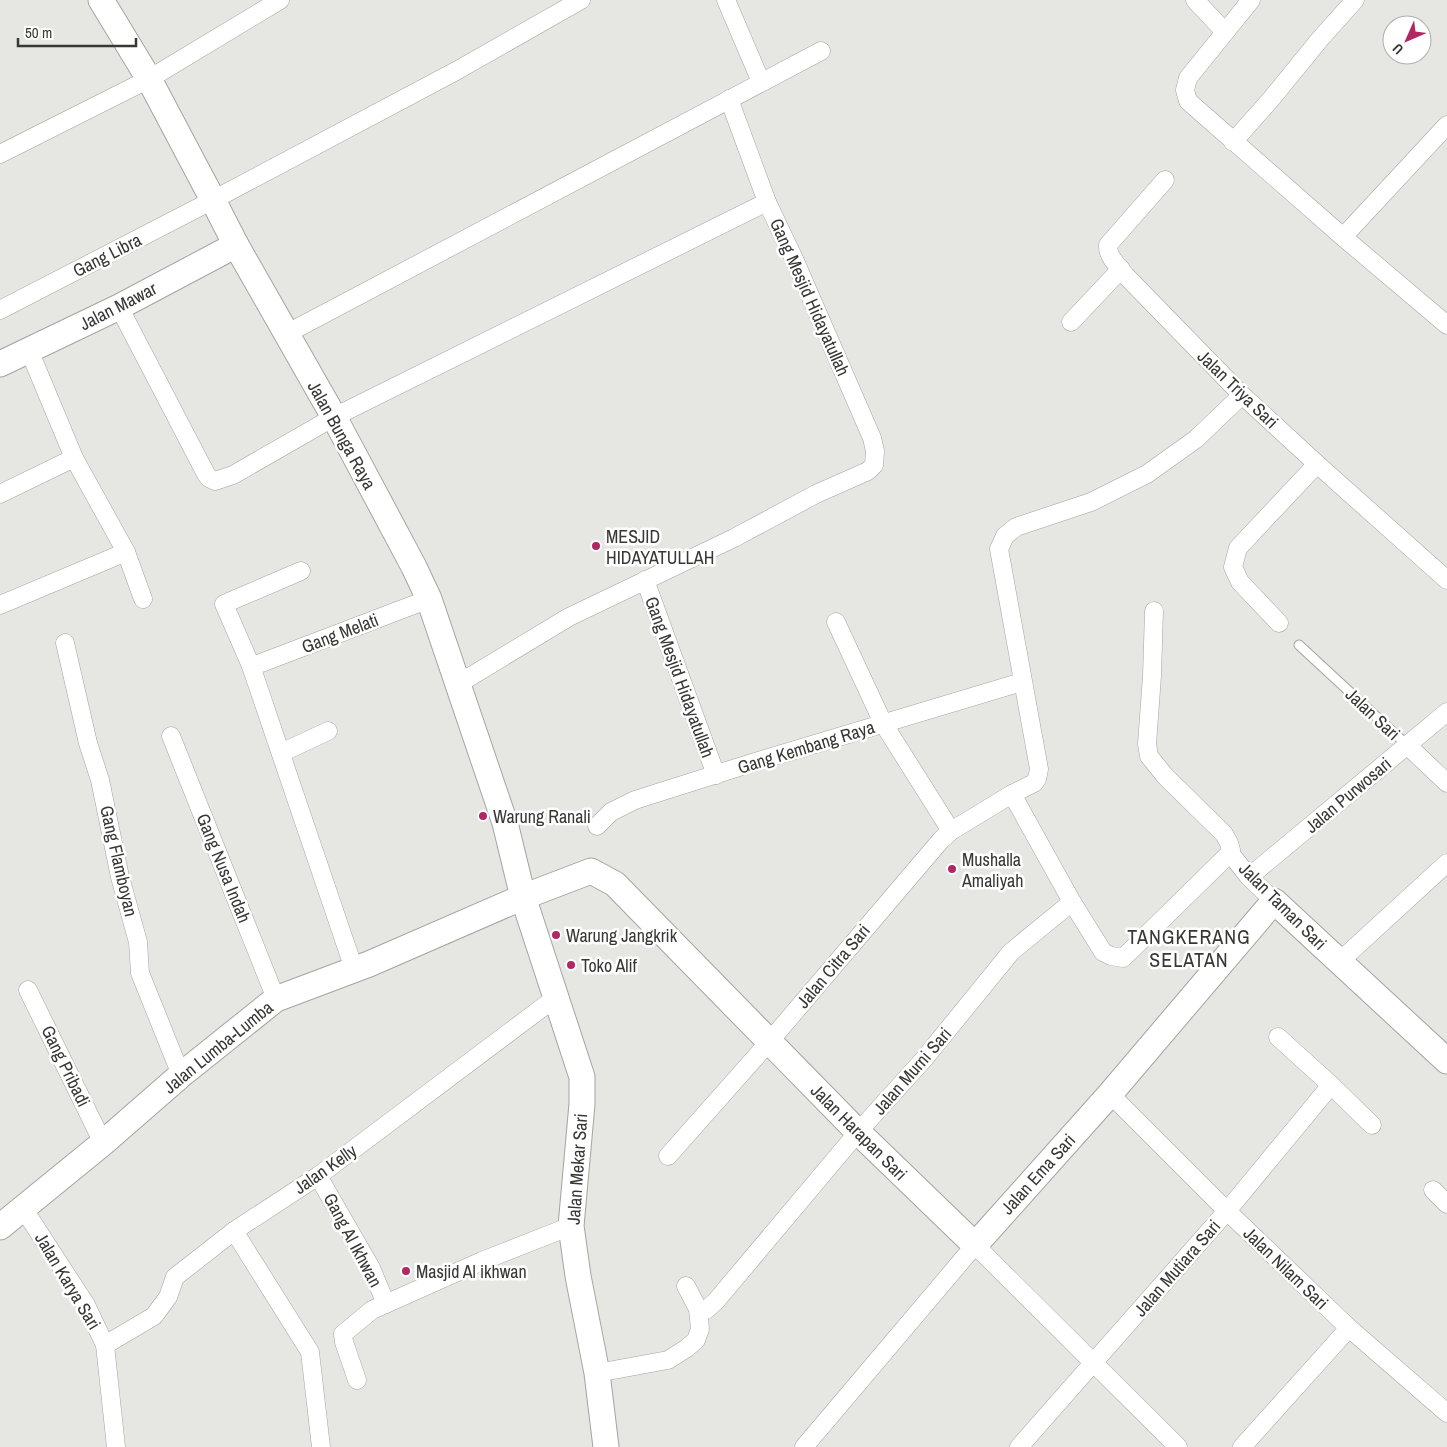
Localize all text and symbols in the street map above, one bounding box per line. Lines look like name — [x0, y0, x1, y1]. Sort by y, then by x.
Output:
scale bar — [18, 15, 135, 47]
north arrow — [1382, 15, 1432, 65]
text: 50 m — [25, 22, 52, 43]
text: U — [1389, 40, 1407, 58]
street label: Gang Mesjid Hidayatullah — [764, 214, 856, 380]
street label: Gang Libra — [68, 227, 146, 283]
street label: Jalan Mawar — [75, 276, 161, 336]
street label: Jalan Triya Sari — [1192, 344, 1284, 434]
street label: Jalan Bunga Raya — [302, 376, 382, 494]
place label: MESJID HIDAYATULLAH — [606, 524, 714, 570]
marker: MESJID HIDAYATULLAH — [590, 540, 602, 552]
street label: Gang Mesjid Hidayatullah — [639, 593, 721, 761]
street label: Gang Melati — [298, 607, 382, 659]
street label: Jalan Sari — [1340, 682, 1406, 746]
street label: Gang Kembang Raya — [734, 714, 878, 780]
street label: Jalan Purwosari — [1299, 751, 1397, 839]
street label: Gang Flamboyan — [94, 803, 144, 919]
place label: Warung Ranali — [493, 804, 591, 829]
street label: Gang Nusa Indah — [191, 810, 257, 926]
marker: Warung Ranali — [477, 810, 489, 822]
place label: Mushalla Amaliyah — [961, 847, 1024, 893]
street label: Jalan Taman Sari — [1234, 857, 1332, 955]
marker: Mushalla Amaliyah — [946, 863, 958, 875]
street label: Jalan Citra Sari — [790, 919, 876, 1013]
place label: Warung Jangkrik — [566, 923, 678, 948]
district label: TANGKERANG SELATAN — [1127, 923, 1251, 973]
marker: Warung Jangkrik — [550, 929, 562, 941]
place label: Toko Alif — [581, 953, 638, 978]
marker: Toko Alif — [565, 959, 577, 971]
street label: Jalan Lumba-Lumba — [158, 995, 278, 1099]
street label: Gang Pribadi — [36, 1021, 96, 1111]
street label: Jalan Murni Sari — [867, 1022, 957, 1120]
street label: Jalan Harapan Sari — [805, 1078, 913, 1186]
street label: Jalan Mekar Sari — [561, 1112, 593, 1226]
street label: Jalan Ema Sari — [995, 1128, 1081, 1220]
street label: Jalan Kelly — [289, 1138, 362, 1200]
street label: Gang Al Ikhwan — [318, 1188, 388, 1292]
street label: Jalan Mutiara Sari — [1128, 1214, 1226, 1322]
street label: Jalan Nilam Sari — [1238, 1221, 1334, 1315]
street label: Jalan Karya Sari — [29, 1228, 107, 1334]
place label: Masjid Al ikhwan — [416, 1259, 527, 1284]
marker: Masjid Al ikhwan — [400, 1265, 412, 1277]

